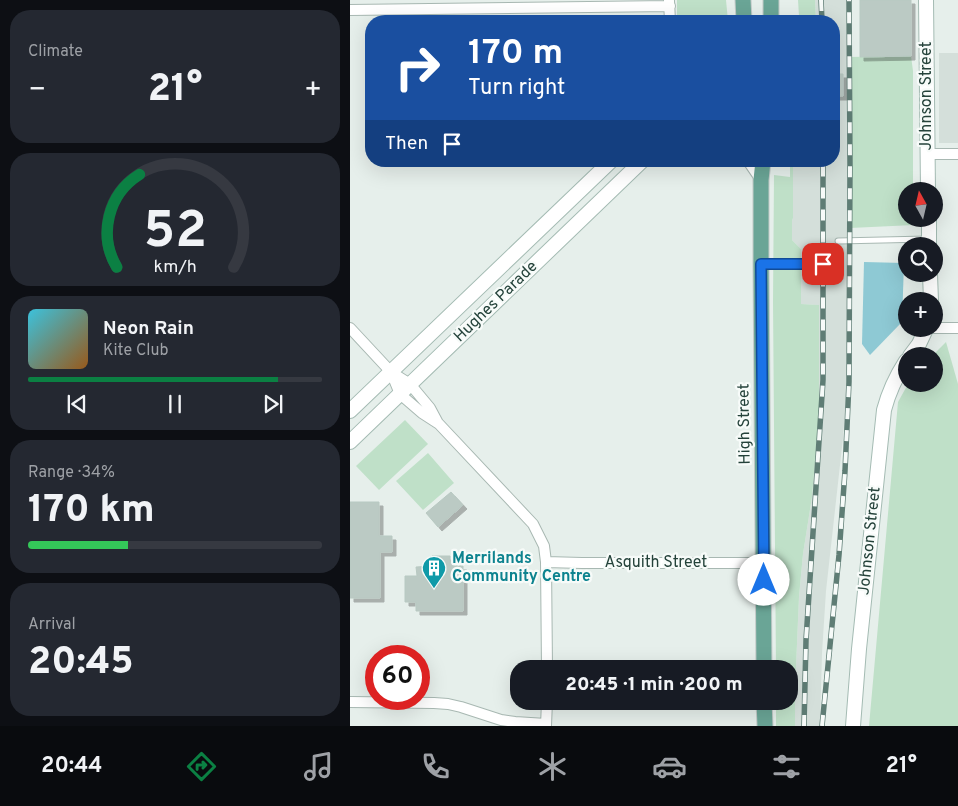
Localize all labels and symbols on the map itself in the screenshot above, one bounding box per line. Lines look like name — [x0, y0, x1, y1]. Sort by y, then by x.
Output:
street label: Johnson Street — [917, 42, 937, 150]
north arrow — [898, 182, 942, 228]
pin — [802, 243, 844, 285]
street label: Hughes Parade — [450, 257, 542, 347]
street label: High Street — [734, 383, 756, 465]
street label: Johnson Street — [854, 486, 886, 596]
place label: Merrilands Community Centre — [452, 549, 591, 587]
street label: Asquith Street — [605, 553, 707, 573]
position arrow — [737, 553, 789, 605]
building icon: Merrilands Community Centre — [421, 555, 447, 589]
speed limit sign: 60 — [365, 645, 430, 710]

